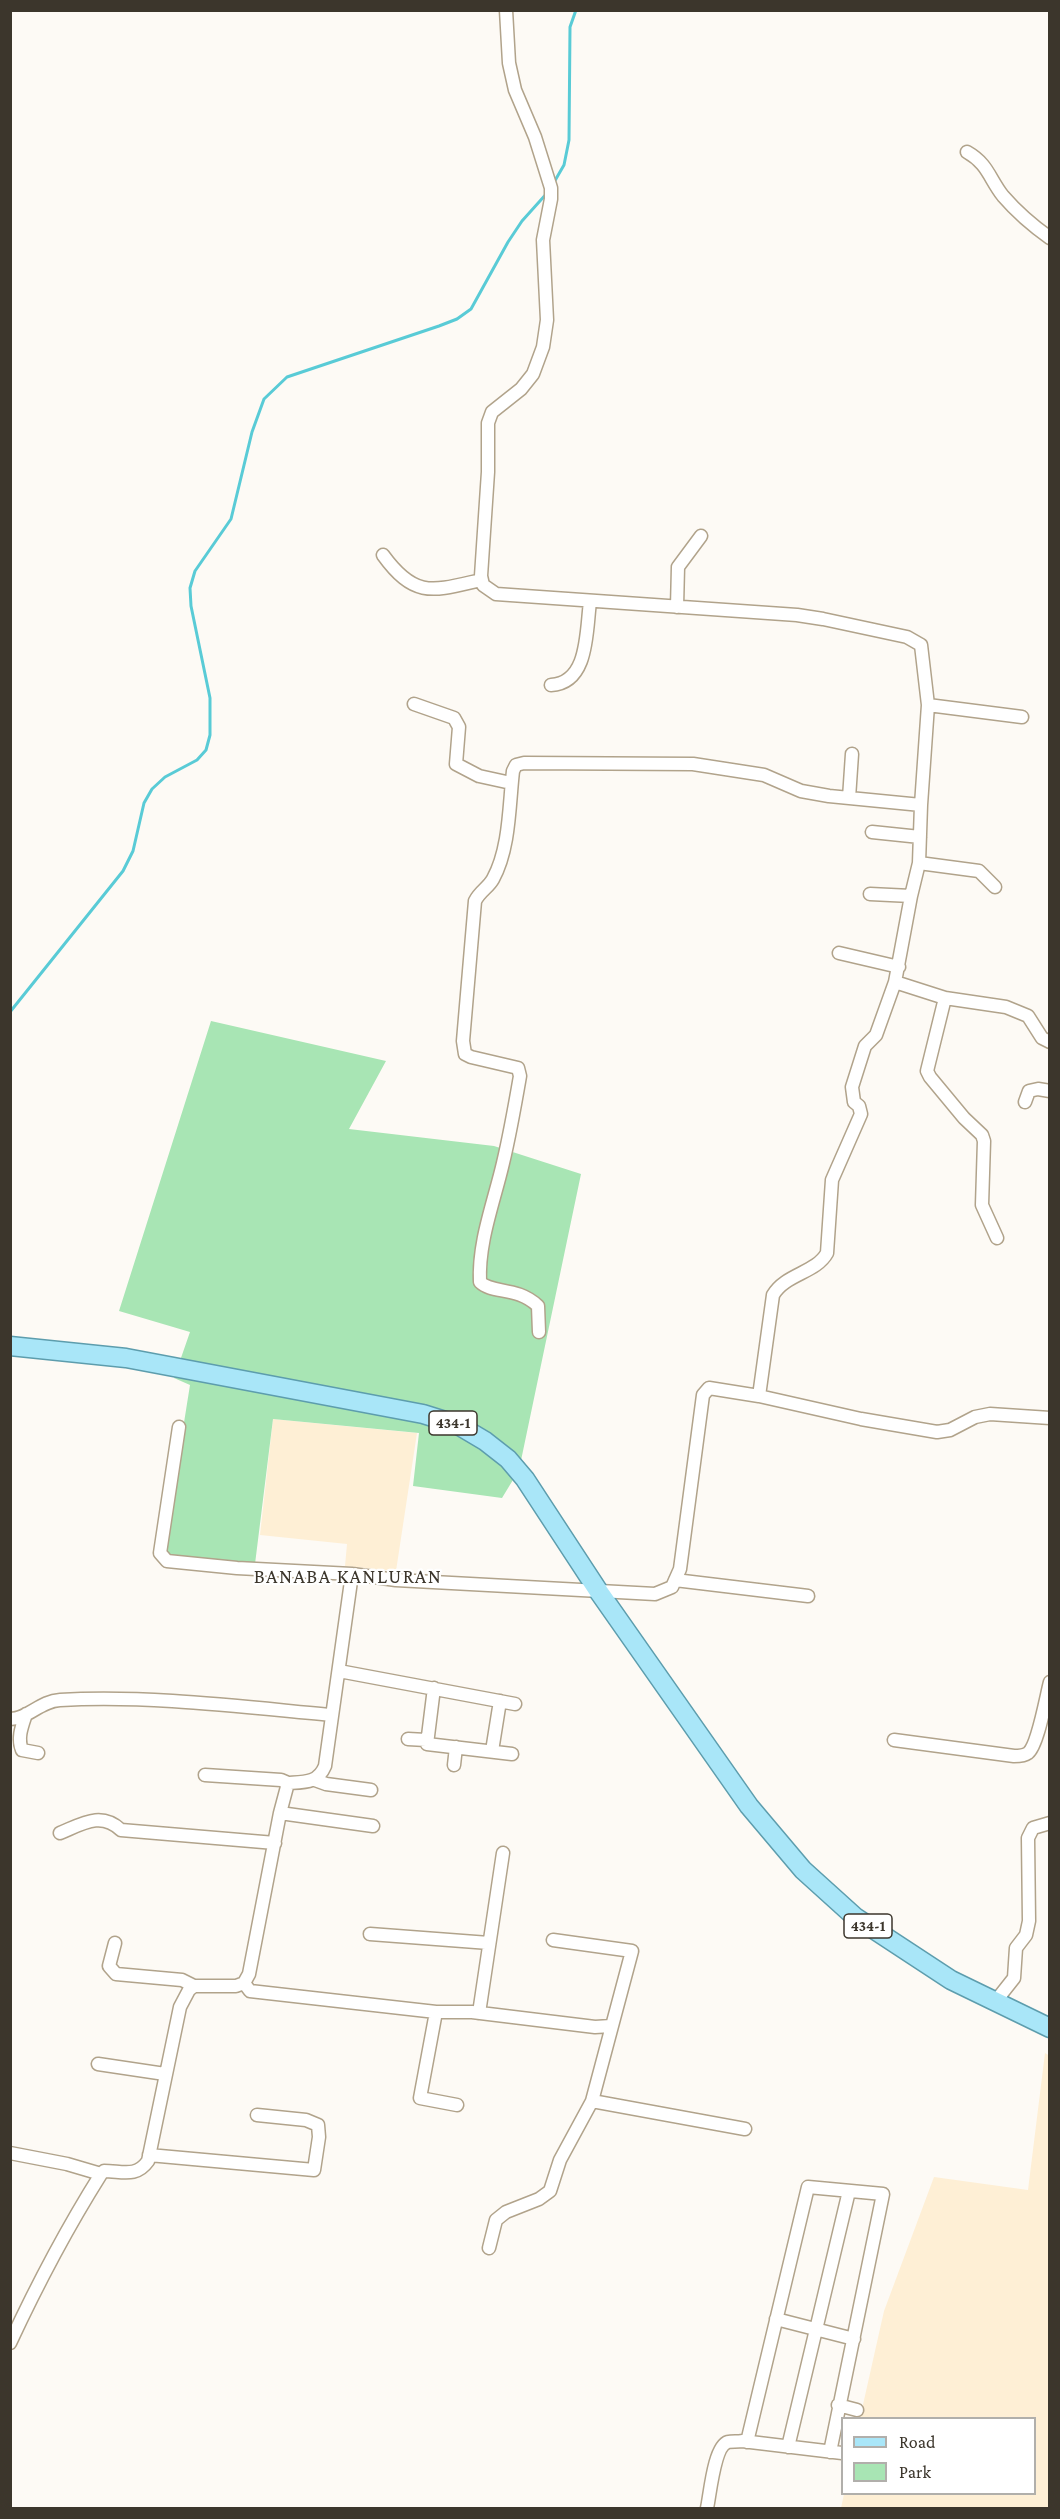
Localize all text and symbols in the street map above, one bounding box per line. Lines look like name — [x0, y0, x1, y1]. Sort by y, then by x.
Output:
road number: 434-1 — [429, 1411, 477, 1435]
district label: BANABA KANLURAN — [254, 1565, 442, 1589]
road number: 434-1 — [844, 1914, 892, 1938]
legend — [841, 2417, 1036, 2495]
text: Road — [899, 2432, 936, 2452]
text: Park — [899, 2462, 931, 2482]

